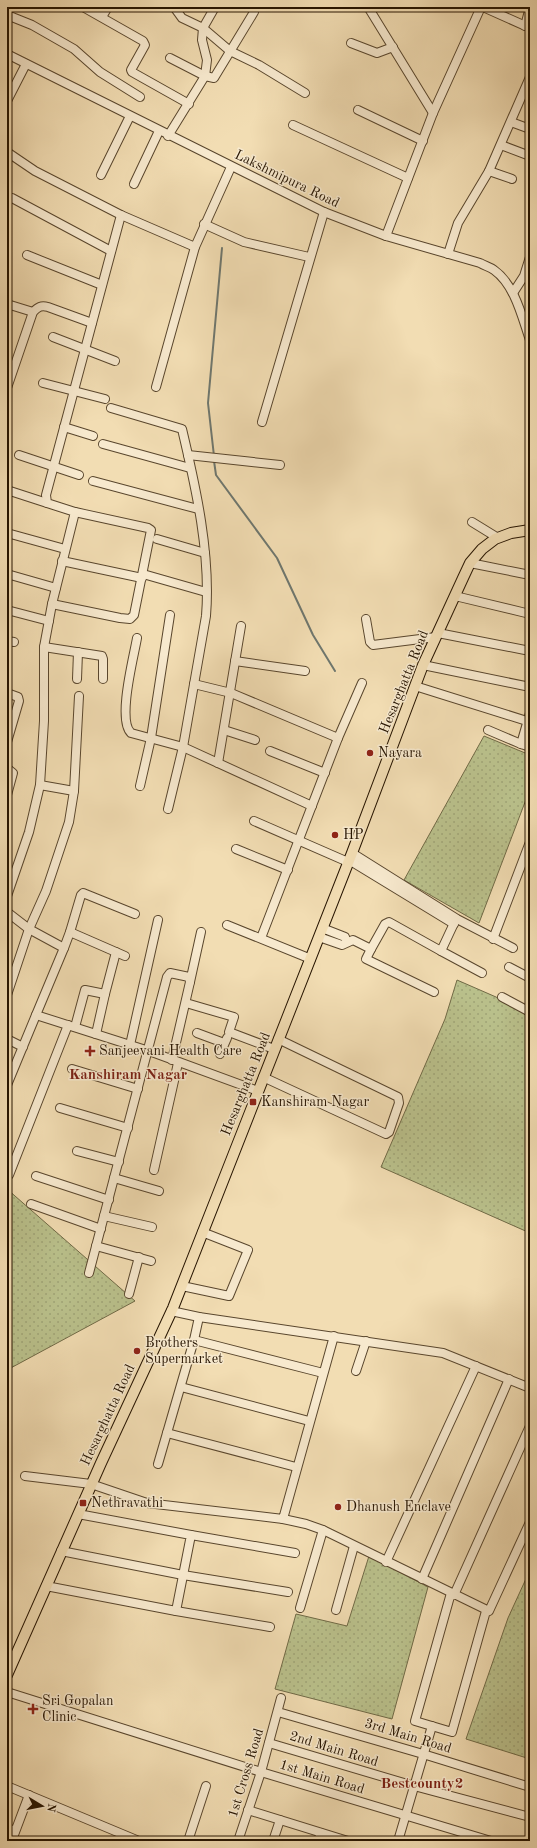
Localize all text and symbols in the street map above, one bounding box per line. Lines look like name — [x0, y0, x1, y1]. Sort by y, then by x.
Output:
street label: Lakshmipura Road — [232, 148, 342, 210]
street label: Hesarghatta Road — [377, 628, 431, 736]
place label: Nayara — [378, 746, 422, 760]
marker: Nayara — [365, 748, 375, 758]
place label: HP — [343, 828, 364, 842]
marker: HP — [330, 830, 340, 840]
street label: Hesarghatta Road — [219, 1030, 273, 1138]
place label: Sanjeevani Health Care — [99, 1044, 242, 1058]
marker: Sanjeevani Health Care — [84, 1045, 96, 1057]
district label: Kanshiram Nagar — [69, 1068, 188, 1083]
place label: Kanshiram Nagar — [261, 1095, 369, 1109]
marker: Kanshiram Nagar — [248, 1097, 258, 1107]
place label: Brothers Supermarket — [145, 1336, 223, 1366]
marker: Brothers Supermarket — [132, 1346, 142, 1356]
street label: Hesarghatta Road — [78, 1362, 138, 1468]
place label: Nethravathi — [91, 1496, 163, 1510]
marker: Nethravathi — [78, 1498, 88, 1508]
place label: Dhanush Enclave — [346, 1500, 451, 1514]
marker: Dhanush Enclave — [333, 1502, 343, 1512]
place label: Sri Gopalan Clinic — [42, 1694, 114, 1724]
marker: Sri Gopalan Clinic — [27, 1703, 39, 1715]
street label: 3rd Main Road — [363, 1716, 453, 1756]
street label: 1st Cross Road — [226, 1727, 266, 1819]
street label: 2nd Main Road — [288, 1729, 380, 1769]
street label: 1st Main Road — [278, 1757, 366, 1797]
district label: Bestcounty2 — [381, 1777, 463, 1792]
north arrow — [22, 1786, 62, 1826]
text: N — [44, 1802, 57, 1813]

